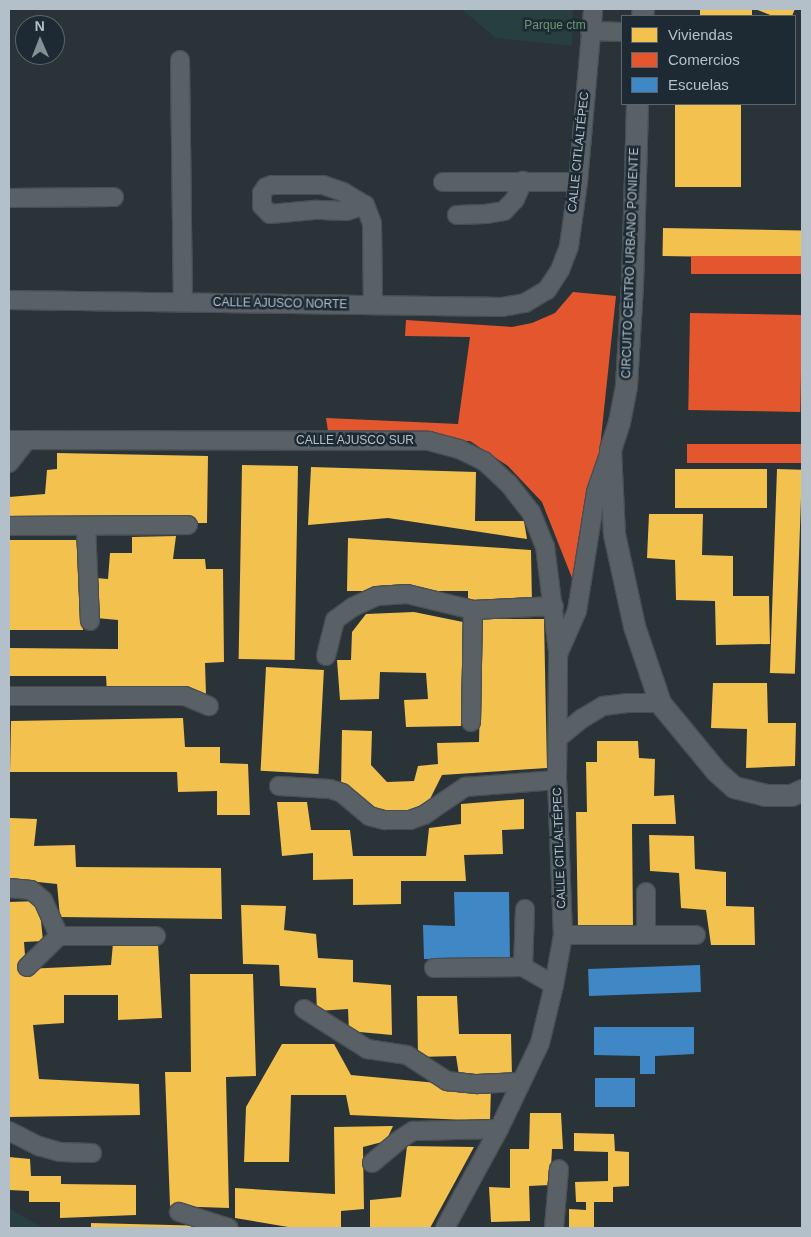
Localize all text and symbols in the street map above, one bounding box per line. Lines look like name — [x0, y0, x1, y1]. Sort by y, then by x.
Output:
north arrow — [15, 15, 65, 65]
legend — [621, 15, 796, 105]
text: N — [35, 18, 45, 34]
park label: Parque ctm — [524, 19, 586, 33]
text: Viviendas — [668, 26, 733, 43]
text: Comercios — [668, 51, 740, 68]
text: Escuelas — [668, 76, 729, 93]
street label: CALLE CITLALTÉPEC — [566, 91, 592, 213]
street label: CIRCUITO CENTRO URBANO PONIENTE — [620, 147, 642, 379]
street label: CALLE AJUSCO NORTE — [212, 296, 348, 312]
street label: CALLE AJUSCO SUR — [296, 434, 414, 448]
street label: CALLE CITLALTÉPEC — [551, 787, 569, 909]

